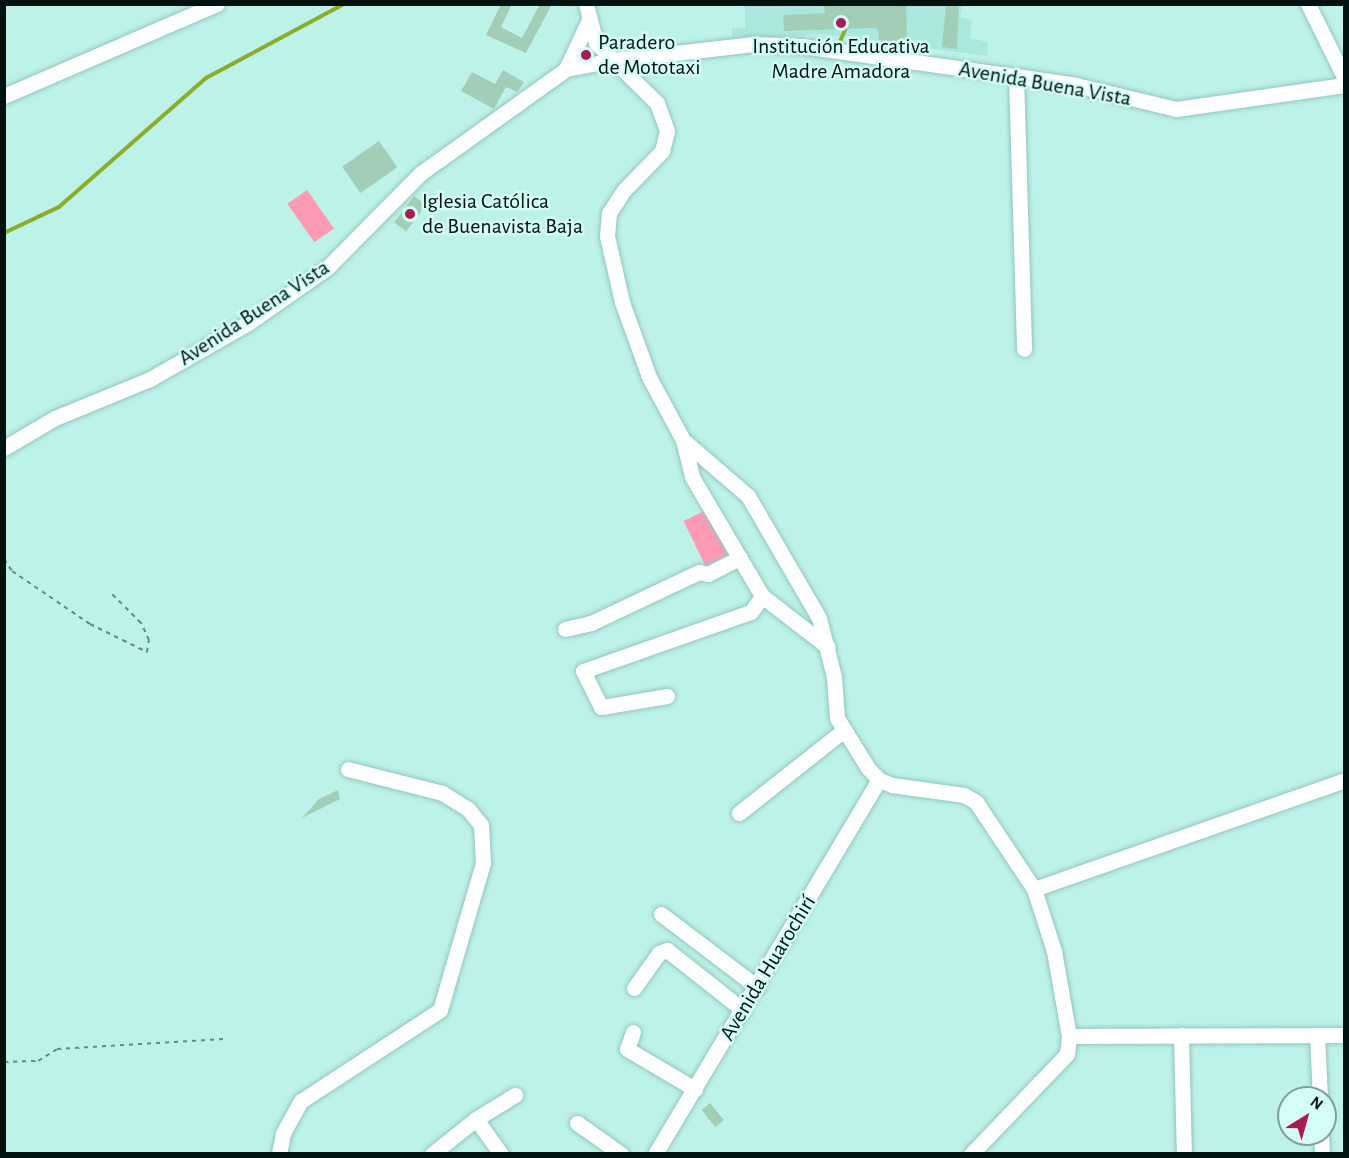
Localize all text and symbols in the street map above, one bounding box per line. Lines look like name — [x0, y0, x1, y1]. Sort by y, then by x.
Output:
marker: Institución Educativa Madre Amadora — [834, 16, 848, 30]
place label: Paradero de Mototaxi — [598, 29, 700, 80]
place label: Institución Educativa Madre Amadora — [752, 33, 930, 84]
marker: Paradero de Mototaxi — [579, 48, 593, 62]
street label: Avenida Buena Vista — [957, 56, 1133, 112]
place label: Iglesia Católica de Buenavista Baja — [422, 188, 583, 240]
marker: Iglesia Católica de Buenavista Baja — [403, 207, 417, 221]
street label: Avenida Buena Vista — [174, 254, 334, 372]
street label: Avenida Huarochirí — [714, 891, 822, 1045]
north arrow — [1277, 1086, 1337, 1146]
text: N — [1307, 1093, 1326, 1113]

